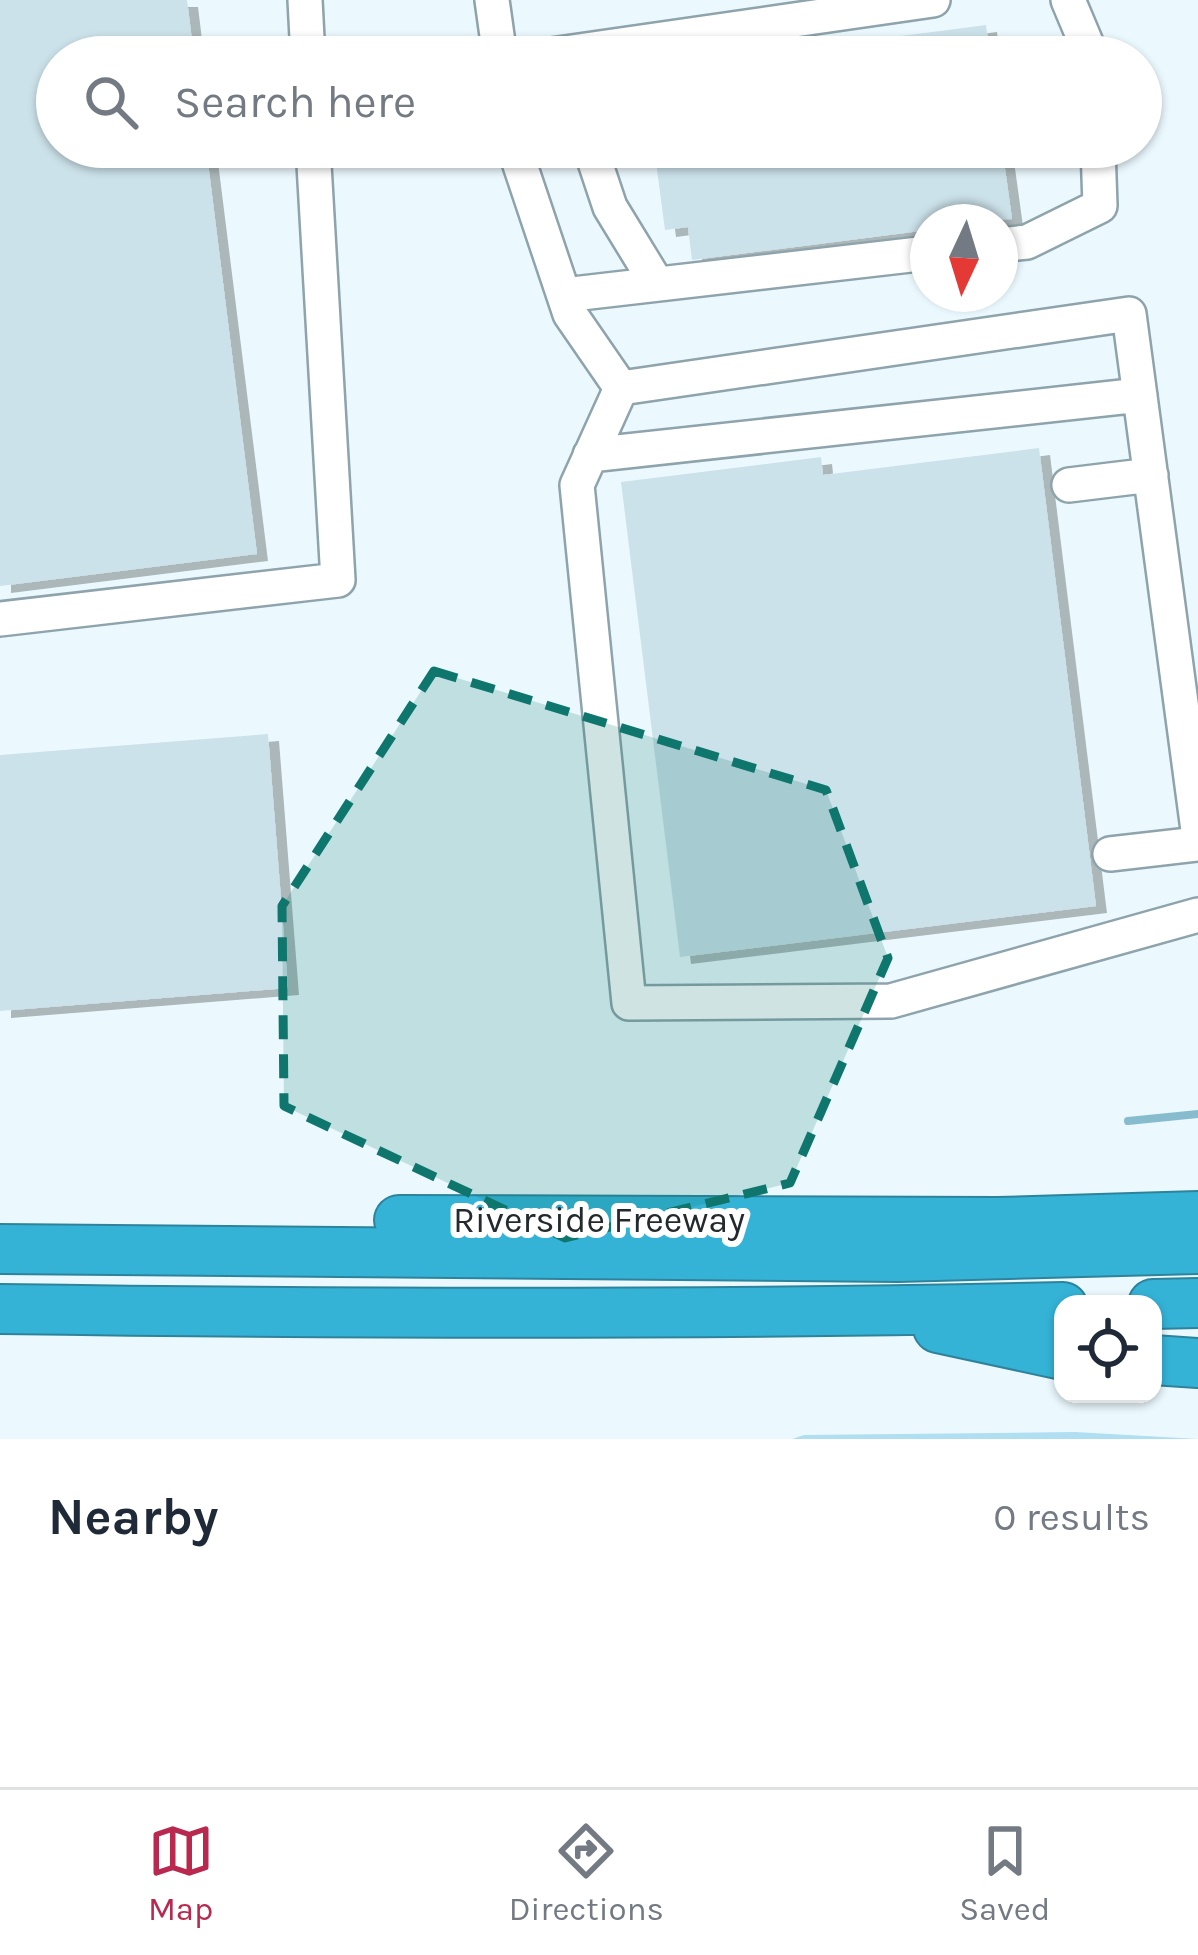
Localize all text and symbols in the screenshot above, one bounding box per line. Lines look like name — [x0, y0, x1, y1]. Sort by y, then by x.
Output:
search box — [36, 36, 1162, 168]
icon: search — [78, 69, 144, 135]
text: Search here — [174, 76, 416, 128]
north arrow — [910, 204, 1018, 312]
street label: Riverside Freeway — [453, 1199, 745, 1241]
map controls — [1054, 1295, 1162, 1403]
button: locate — [1054, 1295, 1162, 1403]
text: Nearby — [48, 1487, 218, 1547]
text: 0 results — [993, 1494, 1150, 1540]
tab: Map — [148, 1818, 214, 1928]
tab: Directions — [509, 1818, 664, 1928]
tab: Saved — [959, 1818, 1050, 1928]

